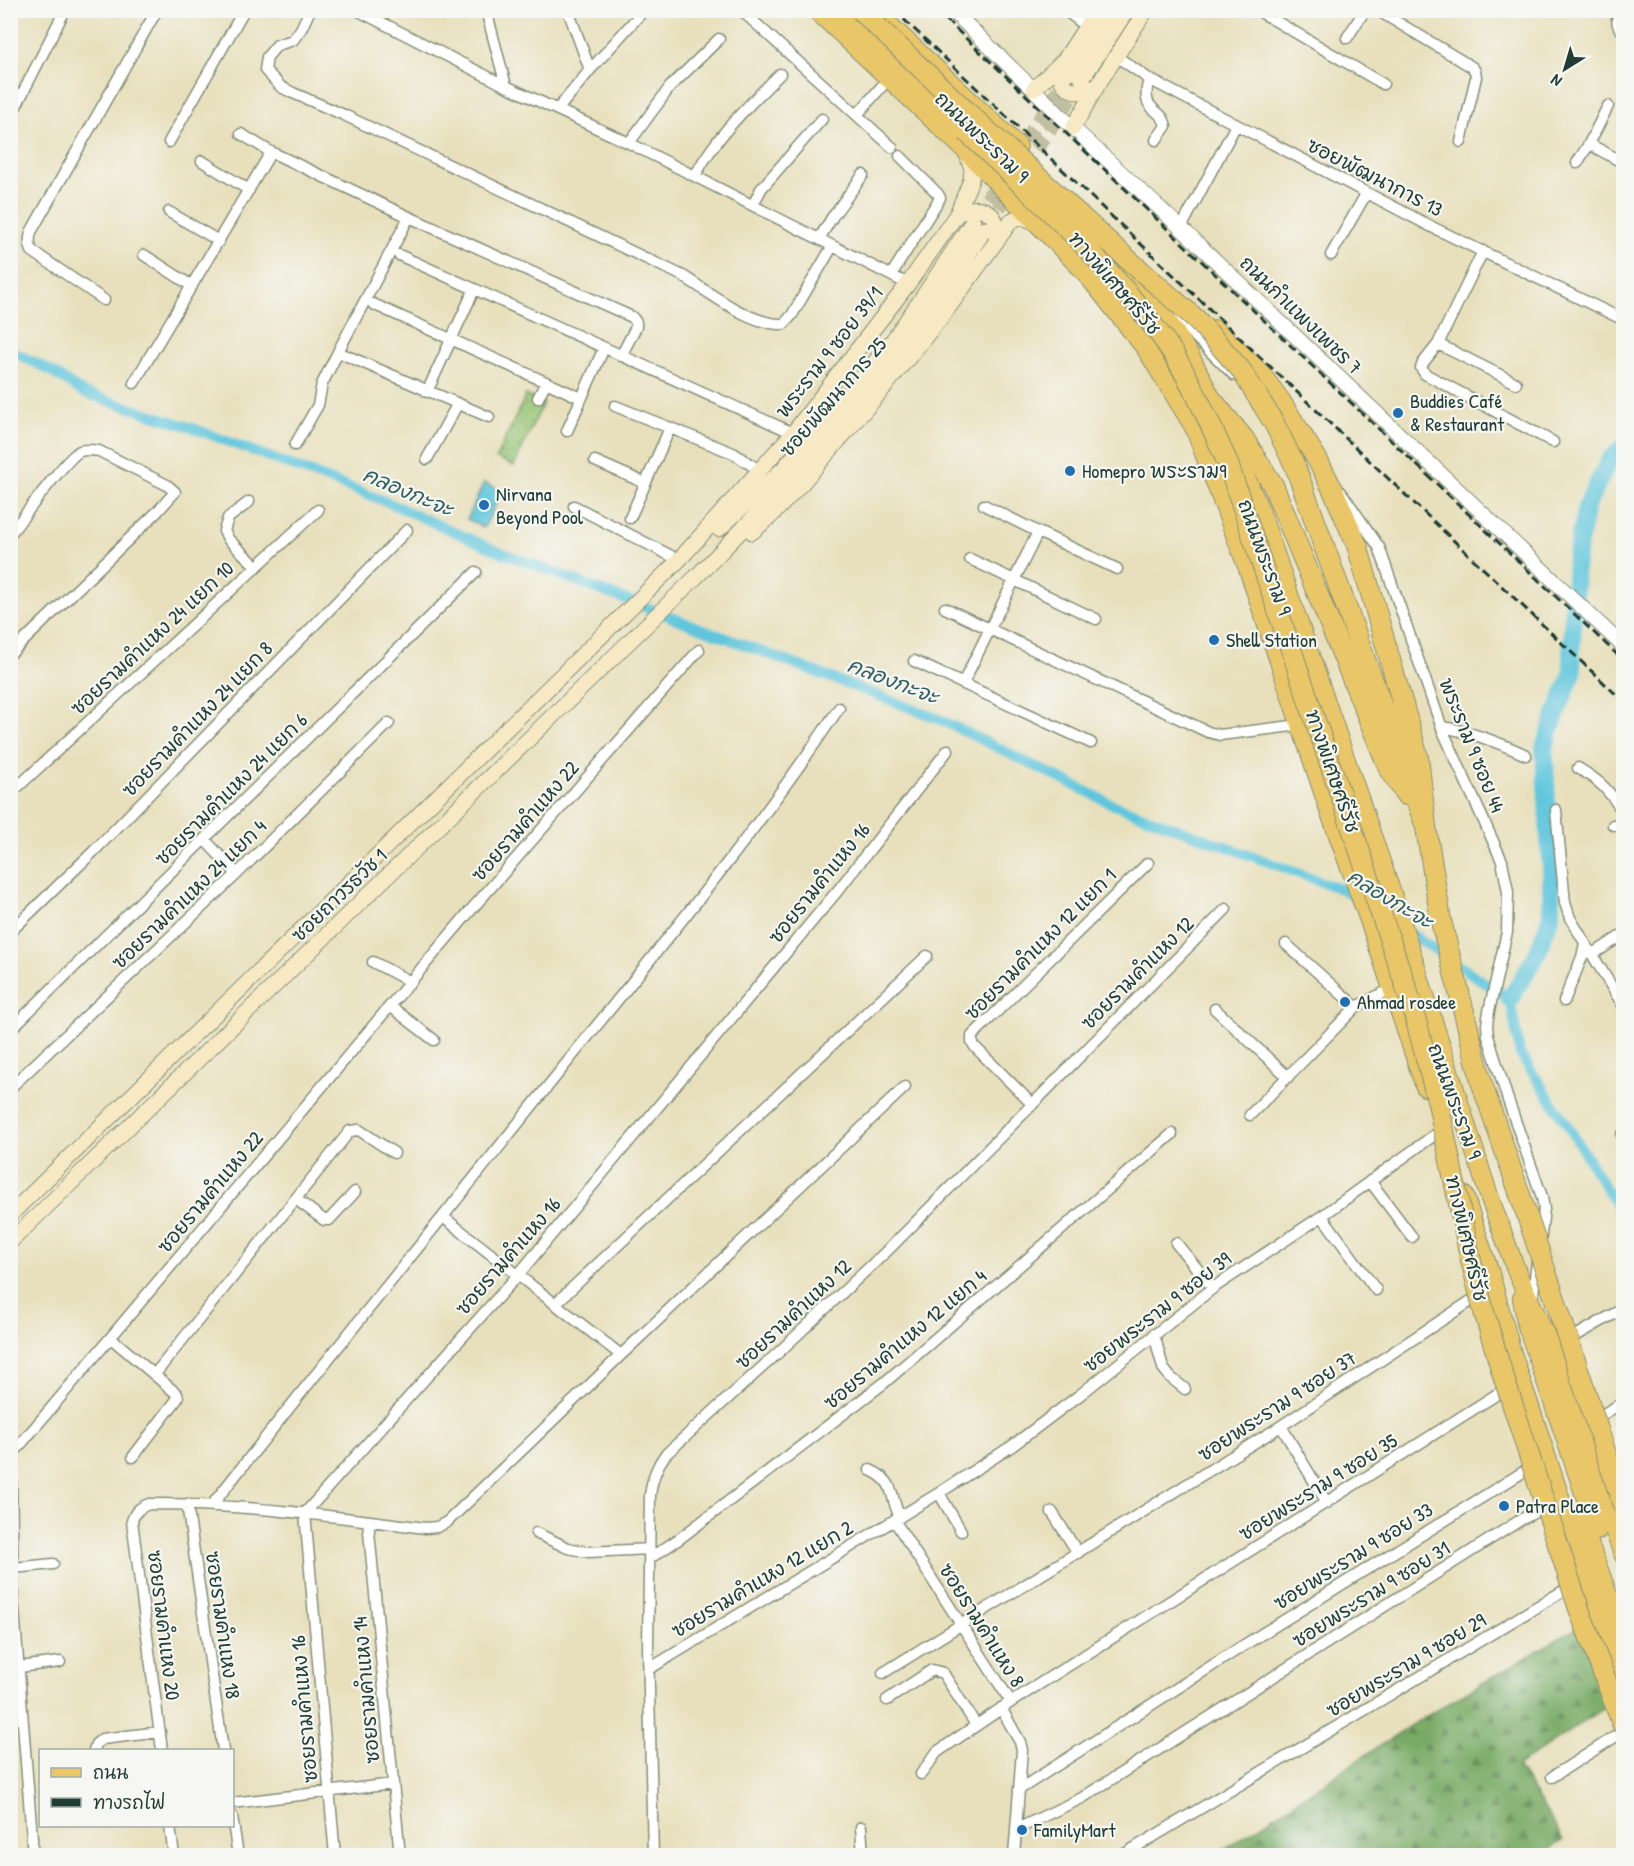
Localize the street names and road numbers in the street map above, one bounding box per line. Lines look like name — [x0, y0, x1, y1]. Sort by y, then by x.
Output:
street label: ถนนพระราม 9 — [929, 85, 1035, 188]
street label: ซอยพัฒนาการ 13 — [1303, 131, 1448, 222]
street label: ทางพิเศษศรีรัช — [1063, 225, 1168, 340]
street label: ถนนกำแพงเพชร 7 — [1234, 249, 1368, 380]
street label: พระราม 9 ซอย 39/1 — [769, 280, 888, 423]
street label: ซอยพัฒนาการ 25 — [773, 331, 892, 462]
street label: ถนนพระราม 9 — [1232, 495, 1299, 618]
street label: ซอยรามคำแหง 24 แยก 10 — [64, 555, 239, 720]
street label: ซอยรามคำแหง 24 แยก 8 — [115, 635, 278, 802]
street label: พระราม 9 ซอย 44 — [1433, 674, 1512, 816]
street label: ซอยรามคำแหง 24 แยก 6 — [148, 706, 313, 871]
street label: ทางพิเศษศรีรัช — [1300, 706, 1367, 836]
street label: ซอยรามคำแหง 22 — [465, 754, 585, 887]
street label: ซอยรามคำแหง 24 แยก 4 — [106, 813, 272, 975]
street label: ซอยรามคำแหง 16 — [762, 817, 876, 949]
street label: ซอยถาวรธวัช 1 — [285, 842, 392, 947]
street label: ซอยรามคำแหง 12 แยก 1 — [958, 862, 1122, 1026]
street label: ซอยรามคำแหง 12 — [1074, 910, 1199, 1035]
street label: ถนนพระราม 9 — [1422, 1039, 1489, 1162]
street label: ซอยรามคำแหง 22 — [151, 1125, 269, 1258]
street label: ทางพิเศษศรีรัช — [1440, 1172, 1495, 1304]
street label: ซอยรามคำแหง 16 — [449, 1191, 566, 1320]
street label: ซอยพระราม 9 ซอย 39 — [1077, 1245, 1236, 1378]
street label: ซอยรามคำแหง 12 — [729, 1252, 857, 1374]
street label: ซอยรามคำแหง 12 แยก 4 — [818, 1262, 992, 1415]
street label: ซอยพระราม 9 ซอย 37 — [1192, 1344, 1361, 1467]
street label: ซอยพระราม 9 ซอย 35 — [1233, 1427, 1403, 1546]
street label: ซอยพระราม 9 ซอย 33 — [1268, 1496, 1437, 1615]
street label: ซอยรามคำแหง 12 แยก 2 — [666, 1513, 858, 1643]
street label: ซอยพระราม 9 ซอย 31 — [1287, 1534, 1455, 1653]
street label: ซอยรามคำแหง 20 — [142, 1548, 187, 1702]
street label: ซอยรามคำแหง 18 — [200, 1549, 247, 1700]
street label: ซอยรามคำแหง 8 — [934, 1558, 1031, 1692]
street label: ซอยพระราม 9 ซอย 29 — [1321, 1606, 1491, 1723]
street label: ซอยรามคำแหง 14 — [346, 1615, 385, 1765]
street label: ซอยรามคำแหง 16 — [284, 1634, 323, 1784]

